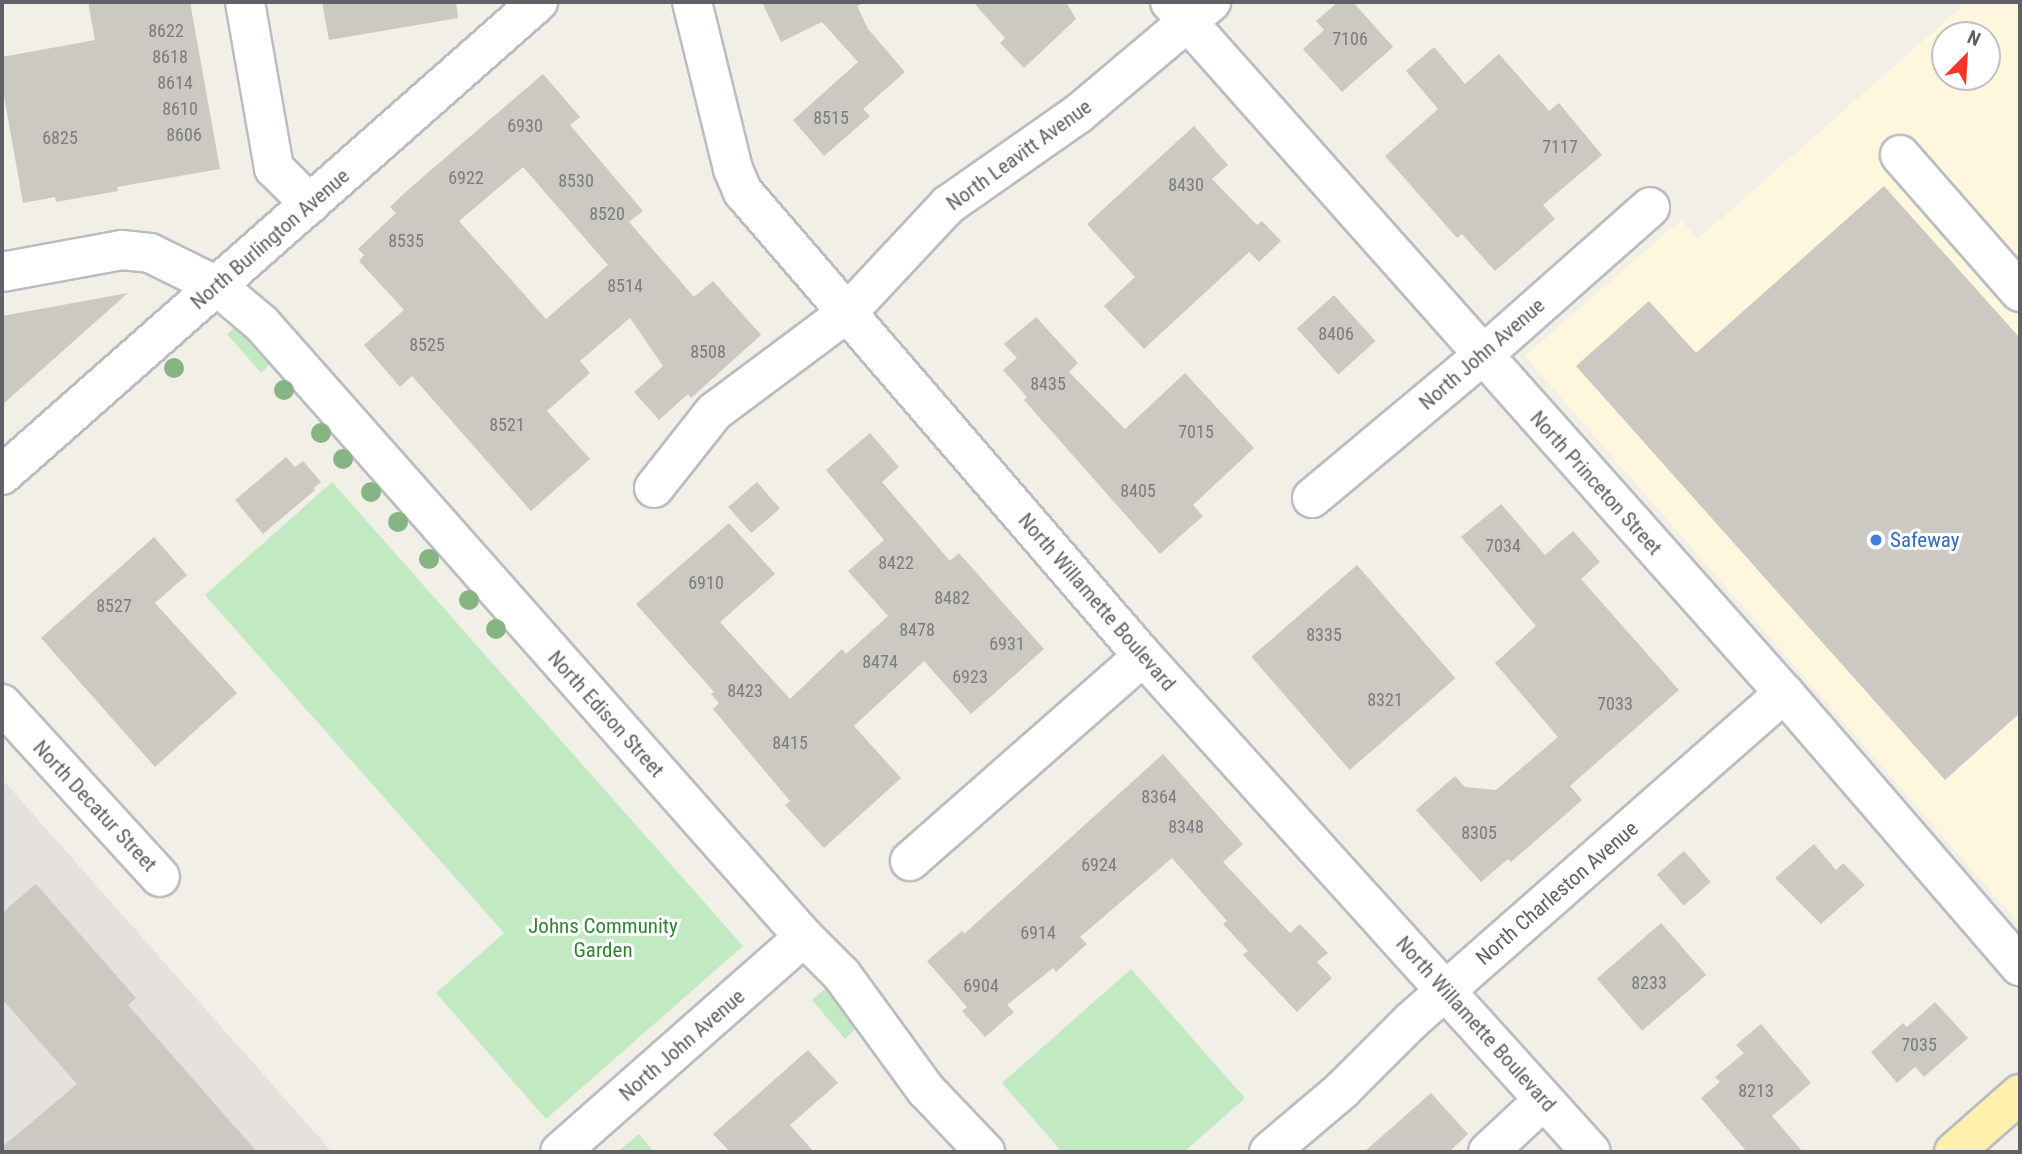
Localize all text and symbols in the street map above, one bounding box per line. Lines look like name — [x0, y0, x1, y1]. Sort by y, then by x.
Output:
house number: 8622 — [148, 20, 184, 42]
north arrow — [1931, 21, 2001, 91]
text: N — [1964, 25, 1984, 51]
house number: 7106 — [1332, 28, 1368, 50]
house number: 8618 — [152, 46, 188, 68]
house number: 8614 — [157, 72, 193, 94]
street label: North Leavitt Avenue — [942, 94, 1096, 216]
house number: 8610 — [162, 98, 198, 120]
house number: 8515 — [813, 107, 849, 129]
house number: 6930 — [507, 115, 543, 137]
house number: 8606 — [166, 124, 202, 146]
house number: 6825 — [42, 127, 78, 149]
house number: 7117 — [1542, 136, 1578, 158]
street label: North Burlington Avenue — [186, 163, 354, 315]
house number: 6922 — [448, 167, 484, 189]
house number: 8530 — [558, 170, 594, 192]
house number: 8430 — [1168, 174, 1204, 196]
house number: 8520 — [589, 203, 625, 225]
house number: 8535 — [388, 230, 424, 252]
house number: 8514 — [607, 275, 643, 297]
street label: North John Avenue — [1414, 293, 1550, 415]
house number: 8406 — [1318, 323, 1354, 345]
house number: 8525 — [409, 334, 445, 356]
house number: 8508 — [690, 341, 726, 363]
house number: 8435 — [1030, 373, 1066, 395]
street label: North Princeton Street — [1525, 406, 1667, 560]
house number: 8521 — [489, 414, 525, 436]
house number: 7015 — [1178, 421, 1214, 443]
house number: 8405 — [1120, 480, 1156, 502]
street label: North Willamette Boulevard — [1013, 508, 1181, 696]
place label: Safeway — [1890, 527, 1959, 553]
marker: Safeway — [1868, 532, 1884, 548]
house number: 7034 — [1485, 535, 1521, 557]
house number: 8422 — [878, 552, 914, 574]
house number: 6910 — [688, 572, 724, 594]
house number: 8482 — [934, 587, 970, 609]
house number: 8527 — [96, 595, 132, 617]
house number: 8478 — [899, 619, 935, 641]
house number: 8335 — [1306, 624, 1342, 646]
house number: 6931 — [989, 633, 1025, 655]
street label: North Edison Street — [543, 646, 669, 782]
house number: 8474 — [862, 651, 898, 673]
house number: 6923 — [952, 666, 988, 688]
house number: 8423 — [727, 680, 763, 702]
house number: 8321 — [1367, 689, 1403, 711]
house number: 7033 — [1597, 693, 1633, 715]
house number: 8415 — [772, 732, 808, 754]
street label: North Decatur Street — [28, 735, 162, 877]
house number: 8364 — [1141, 786, 1177, 808]
house number: 8348 — [1168, 816, 1204, 838]
street label: North Charleston Avenue — [1471, 816, 1643, 970]
house number: 8305 — [1461, 822, 1497, 844]
house number: 6924 — [1081, 854, 1117, 876]
park label: Johns Community Garden — [528, 913, 678, 963]
house number: 6914 — [1020, 922, 1056, 944]
street label: North Willamette Boulevard — [1391, 931, 1561, 1117]
house number: 8233 — [1631, 972, 1667, 994]
house number: 6904 — [963, 975, 999, 997]
street label: North John Avenue — [614, 984, 750, 1106]
house number: 7035 — [1901, 1034, 1937, 1056]
house number: 8213 — [1738, 1080, 1774, 1102]

